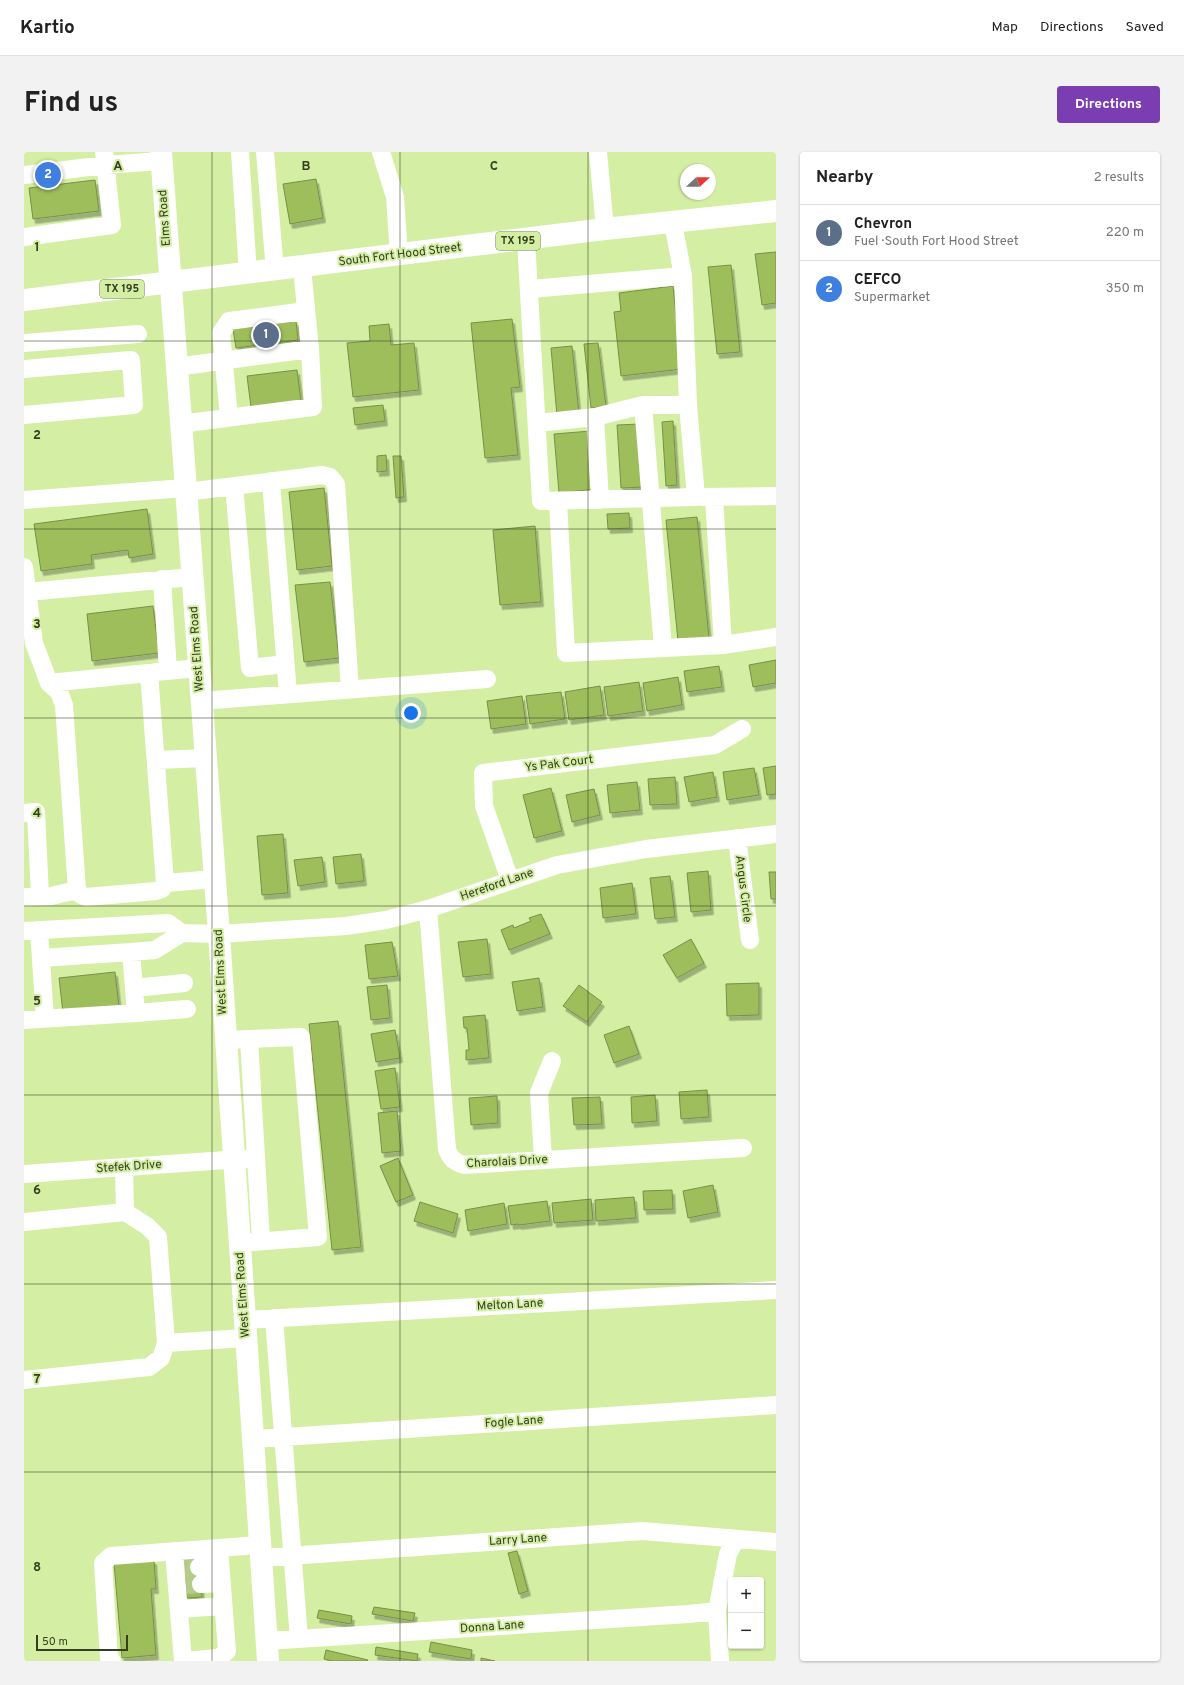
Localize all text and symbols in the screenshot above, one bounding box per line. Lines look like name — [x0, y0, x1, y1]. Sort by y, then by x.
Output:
text: Kartio — [20, 16, 75, 40]
text: Map — [992, 19, 1018, 36]
text: Directions — [1040, 19, 1104, 36]
text: Saved — [1126, 19, 1164, 36]
text: Find us — [24, 86, 118, 122]
button: Directions — [1057, 86, 1160, 123]
text: A — [113, 159, 123, 175]
text: B — [302, 159, 311, 175]
text: C — [490, 159, 498, 175]
pin: 2 — [35, 160, 61, 190]
north arrow — [680, 164, 716, 200]
text: Nearby — [816, 167, 873, 189]
text: 2 results — [1094, 170, 1144, 186]
street label: Elms Road — [155, 189, 175, 247]
text: Chevron — [854, 215, 912, 234]
text: 1 — [826, 225, 832, 241]
text: 220 m — [1106, 225, 1144, 241]
road number: TX 195 — [496, 232, 540, 250]
text: Fuel · South Fort Hood Street — [854, 234, 1019, 250]
text: 1 — [34, 240, 40, 256]
street label: South Fort Hood Street — [338, 240, 462, 270]
text: CEFCO — [854, 271, 901, 290]
road number: TX 195 — [100, 280, 144, 298]
text: 2 — [825, 281, 833, 297]
text: 350 m — [1106, 281, 1144, 297]
text: Supermarket — [854, 290, 930, 306]
pin: 1 — [253, 320, 279, 350]
text: 2 — [33, 428, 41, 444]
street label: West Elms Road — [186, 606, 208, 692]
text: 3 — [33, 617, 41, 633]
your location — [401, 703, 421, 723]
street label: Ys Pak Court — [524, 752, 594, 776]
text: 4 — [33, 806, 41, 822]
street label: Angus Circle — [731, 854, 755, 924]
street label: Hereford Lane — [458, 865, 536, 905]
street label: West Elms Road — [211, 929, 231, 1015]
text: 5 — [33, 994, 41, 1010]
street label: Charolais Drive — [466, 1152, 548, 1172]
street label: Stefek Drive — [96, 1157, 162, 1177]
text: 6 — [33, 1183, 41, 1199]
street label: West Elms Road — [232, 1252, 254, 1338]
street label: Melton Lane — [476, 1295, 544, 1315]
text: 7 — [34, 1372, 41, 1388]
street label: Fogle Lane — [484, 1412, 544, 1432]
street label: Larry Lane — [488, 1530, 548, 1550]
text: 8 — [33, 1560, 41, 1576]
map controls — [728, 1577, 764, 1649]
button: + — [728, 1577, 764, 1613]
button: − — [728, 1613, 764, 1649]
street label: Donna Lane — [459, 1617, 525, 1637]
scale bar — [36, 1633, 128, 1652]
text: 50 m — [42, 1635, 68, 1649]

